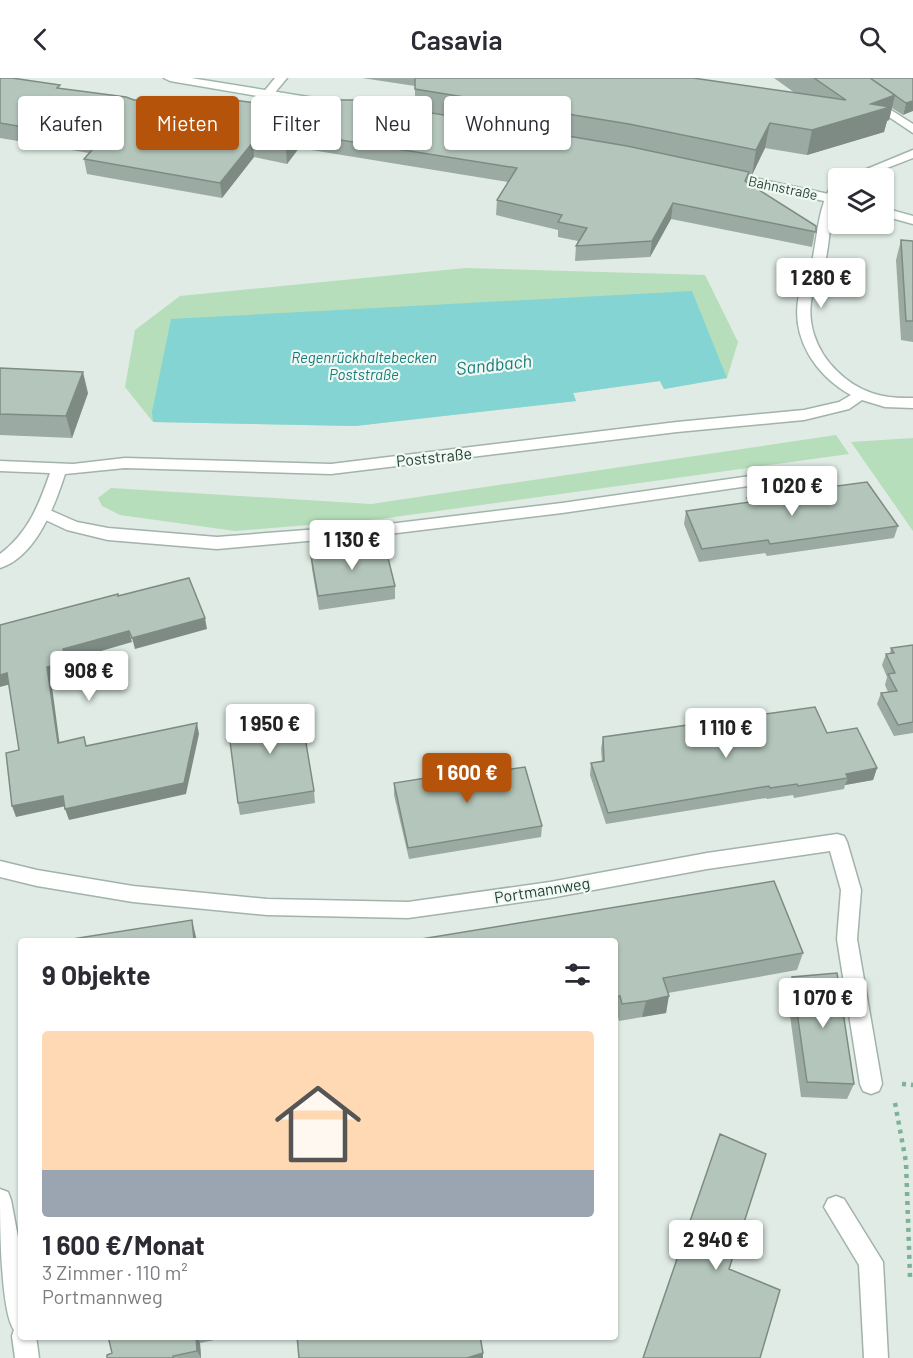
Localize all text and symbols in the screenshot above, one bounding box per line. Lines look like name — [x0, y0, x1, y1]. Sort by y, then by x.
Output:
icon: back — [24, 23, 57, 56]
text: Casavia — [410, 23, 503, 55]
icon: search — [856, 23, 889, 56]
chip: Kaufen — [18, 96, 124, 150]
chip: Mieten — [136, 96, 239, 150]
chip: Filter — [251, 96, 341, 150]
chip: Neu — [353, 96, 432, 150]
chip: Wohnung — [444, 96, 571, 150]
map controls — [828, 168, 894, 234]
button: layers — [828, 168, 894, 234]
street label: Bahnstraße — [747, 172, 819, 203]
pin: 1 280 € — [766, 258, 876, 309]
text: 1 280 € — [790, 265, 852, 289]
water label: Regenrückhaltebecken Poststraße — [291, 348, 437, 383]
water label: Sandbach — [455, 349, 533, 379]
street label: Poststraße — [395, 443, 473, 470]
pin: 1 020 € — [737, 466, 847, 517]
text: 1 020 € — [761, 473, 823, 497]
pin: 1 130 € — [297, 520, 407, 571]
text: 1 130 € — [323, 527, 381, 551]
pin: 908 € — [47, 651, 131, 702]
text: 908 € — [64, 658, 114, 682]
pin: 1 950 € — [215, 704, 325, 755]
pin: 1 110 € — [671, 708, 781, 759]
text: 1 950 € — [240, 711, 300, 735]
text: 1 110 € — [699, 715, 753, 739]
pin: 1 600 € — [412, 753, 522, 804]
text: 1 600 € — [436, 760, 498, 784]
street label: Portmannweg — [493, 873, 591, 906]
icon: filters — [561, 958, 594, 991]
text: 9 Objekte — [42, 959, 150, 990]
pin: 1 070 € — [768, 978, 878, 1029]
text: 1 070 € — [793, 985, 853, 1009]
icon: home — [264, 1070, 372, 1178]
pin: 2 940 € — [661, 1220, 771, 1271]
text: 2 940 € — [683, 1227, 749, 1251]
text: 1 600 €/Monat — [42, 1229, 205, 1260]
text: 3 Zimmer · 110 m² — [42, 1260, 188, 1284]
text: Portmannweg — [42, 1284, 163, 1308]

